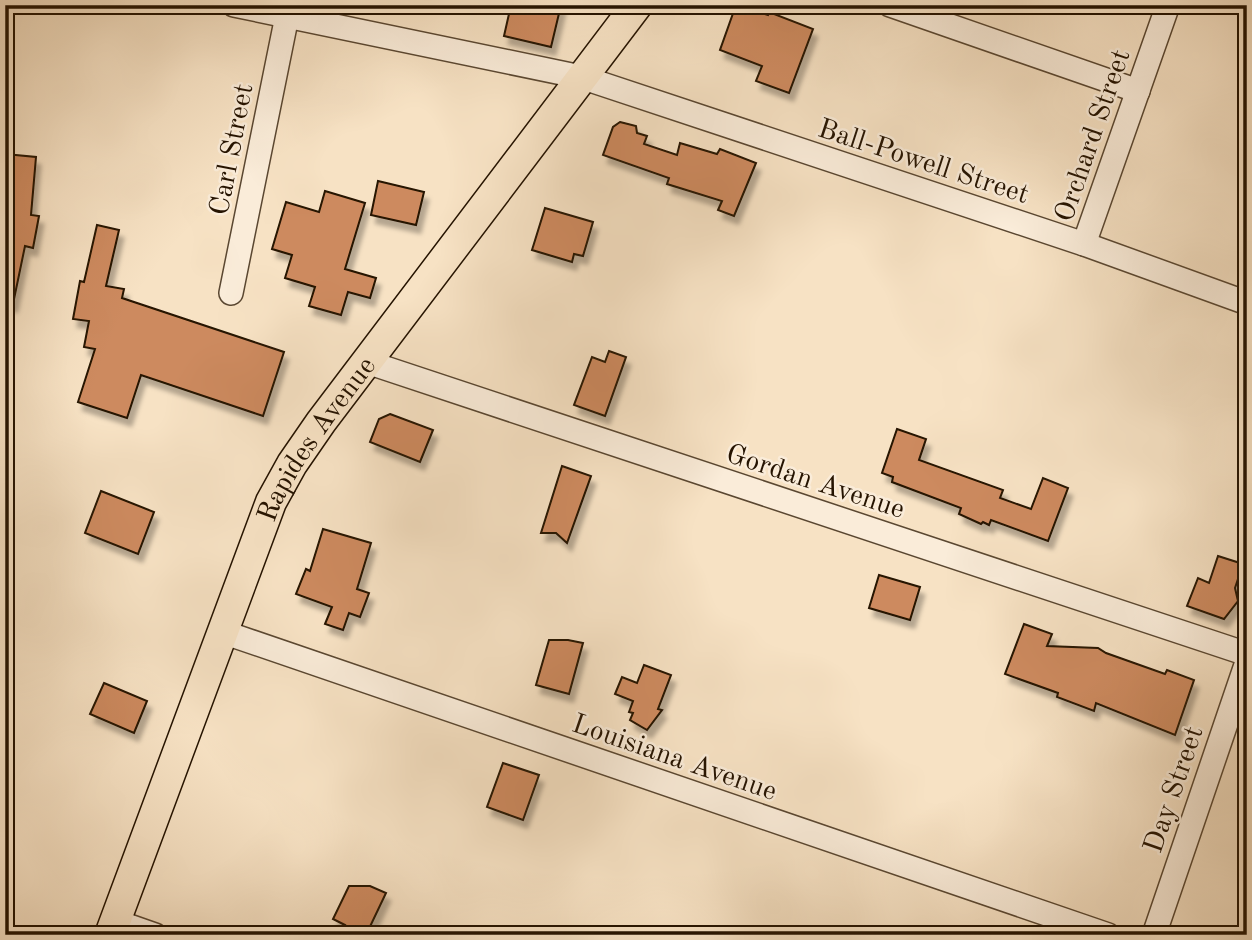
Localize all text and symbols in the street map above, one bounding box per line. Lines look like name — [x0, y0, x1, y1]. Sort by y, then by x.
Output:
street label: Orchard Street — [1051, 46, 1136, 226]
street label: Carl Street — [206, 81, 259, 218]
street label: Ball-Powell Street — [814, 116, 1032, 210]
street label: Rapides Avenue — [254, 353, 382, 526]
street label: Gordan Avenue — [722, 441, 908, 525]
street label: Louisiana Avenue — [568, 711, 780, 807]
street label: Day Street — [1140, 723, 1210, 857]

